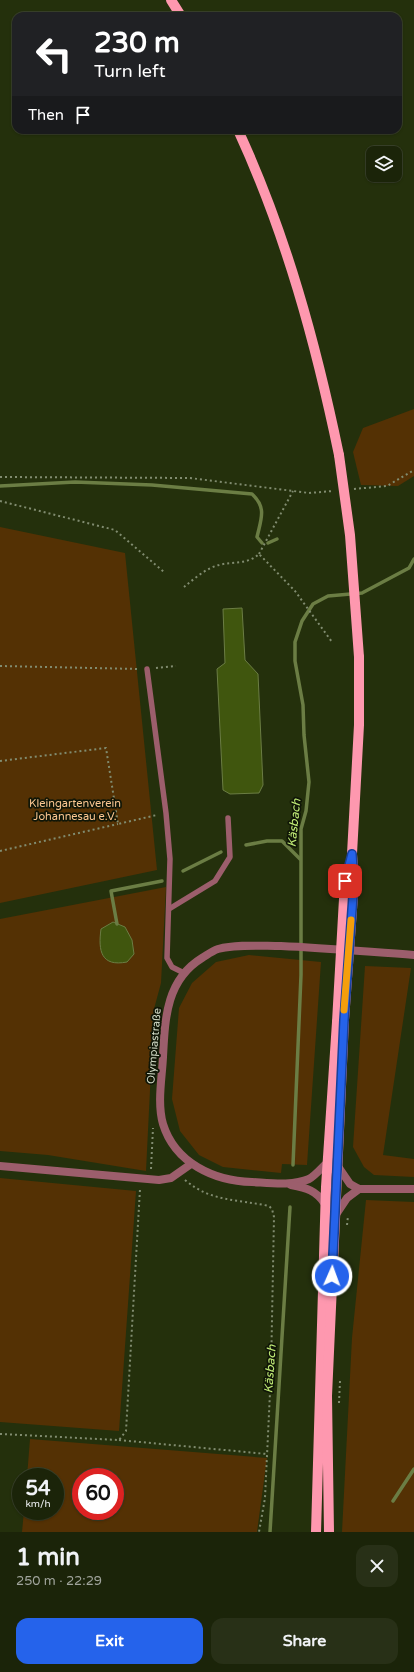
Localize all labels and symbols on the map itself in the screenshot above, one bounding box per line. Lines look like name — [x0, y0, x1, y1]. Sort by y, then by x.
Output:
park label: Kleingartenverein Johannesau e.V. — [29, 797, 121, 823]
water label: Käsbach — [284, 797, 304, 848]
pin — [328, 864, 362, 898]
street label: Olympiastraße — [144, 1007, 164, 1085]
position arrow — [311, 1255, 353, 1297]
water label: Käsbach — [261, 1344, 279, 1394]
speed limit sign: 60 — [72, 1468, 124, 1520]

